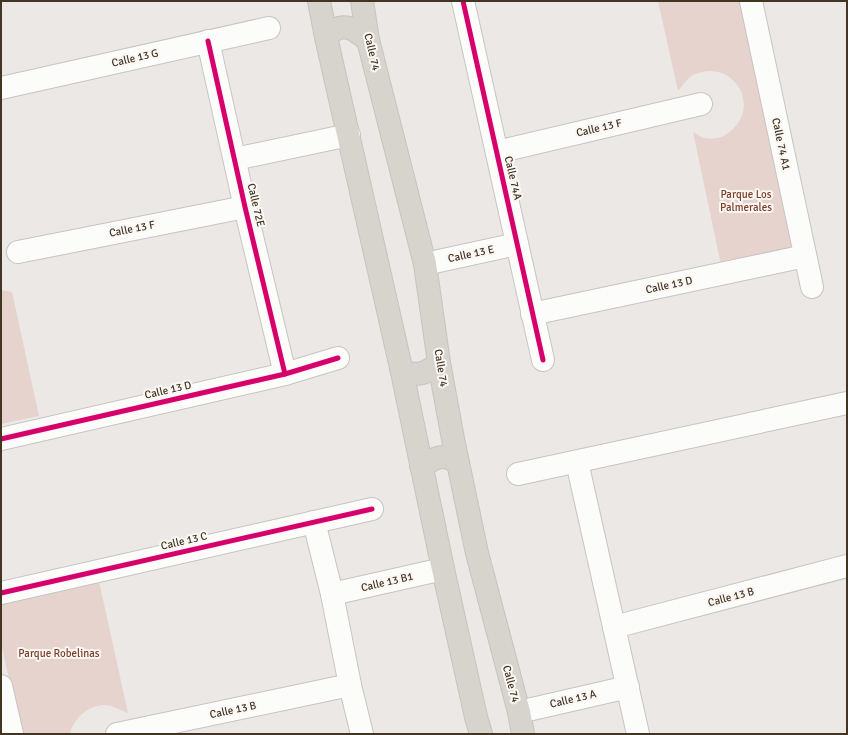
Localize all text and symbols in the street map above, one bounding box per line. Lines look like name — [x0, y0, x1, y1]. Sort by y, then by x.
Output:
street label: Calle 74 — [361, 32, 383, 72]
street label: Calle 13 G — [110, 46, 160, 70]
street label: Calle 13 F — [575, 116, 623, 140]
street label: Calle 74 A1 — [769, 117, 793, 171]
street label: Calle 74A — [502, 155, 524, 202]
street label: Calle 72E — [245, 182, 267, 228]
park label: Parque Los Palmerales — [720, 188, 772, 214]
street label: Calle 13 F — [108, 218, 156, 240]
street label: Calle 13 E — [447, 243, 495, 265]
street label: Calle 13 D — [644, 274, 694, 296]
street label: Calle 74 — [432, 348, 450, 388]
street label: Calle 13 D — [143, 378, 193, 402]
street label: Calle 13 C — [160, 529, 209, 553]
street label: Calle 13 B1 — [360, 570, 414, 594]
street label: Calle 13 B — [706, 585, 756, 609]
park label: Parque Robelinas — [18, 647, 100, 660]
street label: Calle 74 — [500, 664, 522, 704]
street label: Calle 13 A — [548, 687, 598, 711]
street label: Calle 13 B — [209, 699, 258, 721]

